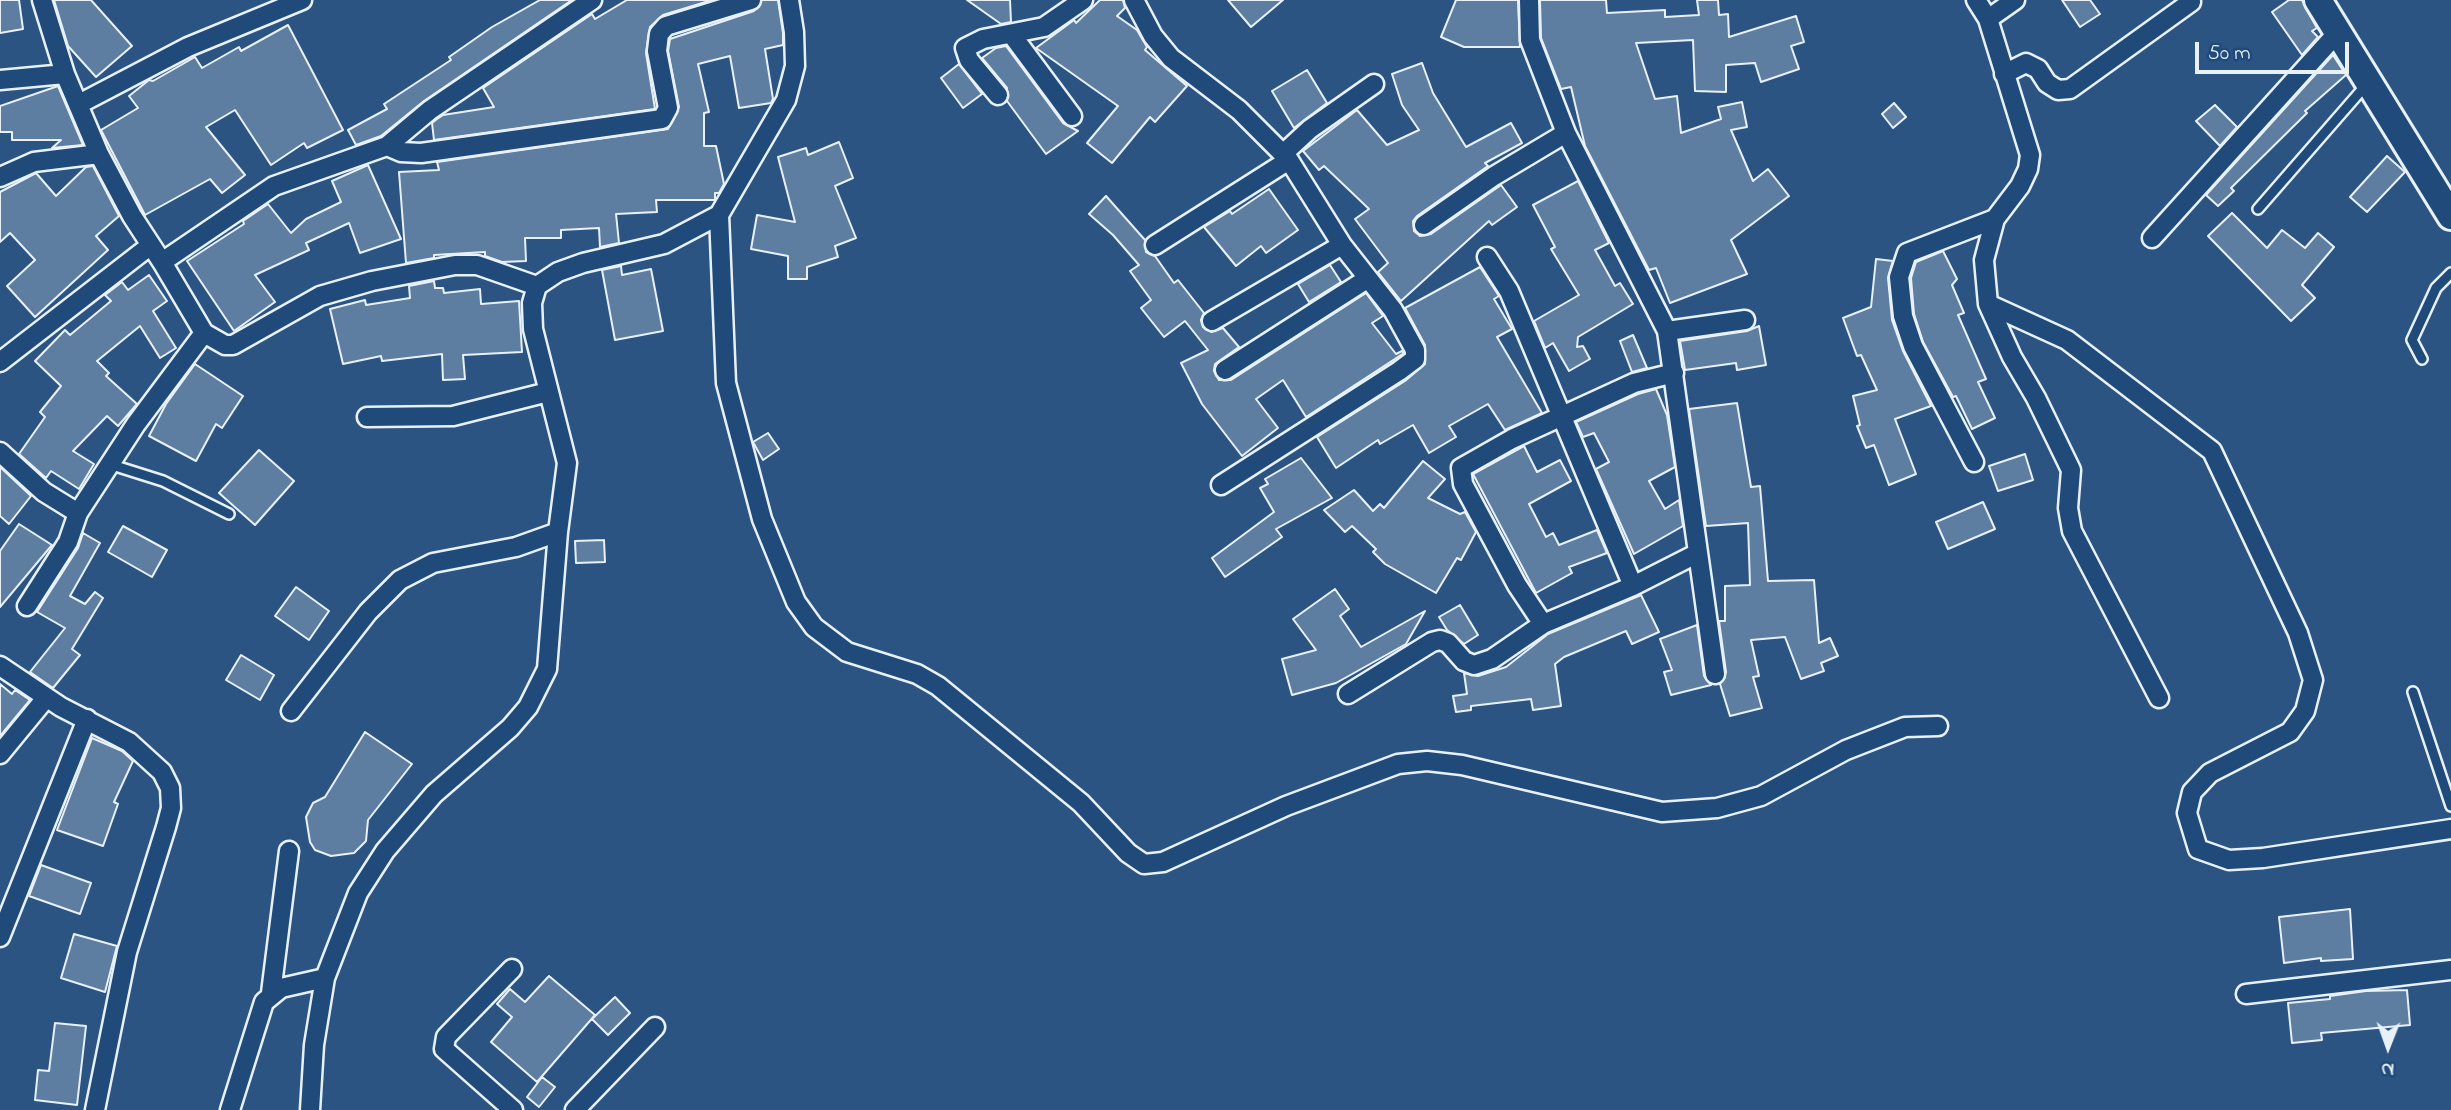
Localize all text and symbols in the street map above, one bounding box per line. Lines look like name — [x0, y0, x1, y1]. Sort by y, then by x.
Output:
scale bar — [2199, 28, 2353, 72]
text: 50 m — [2208, 39, 2251, 69]
north arrow — [2353, 1012, 2423, 1082]
text: N — [2381, 1055, 2394, 1082]

